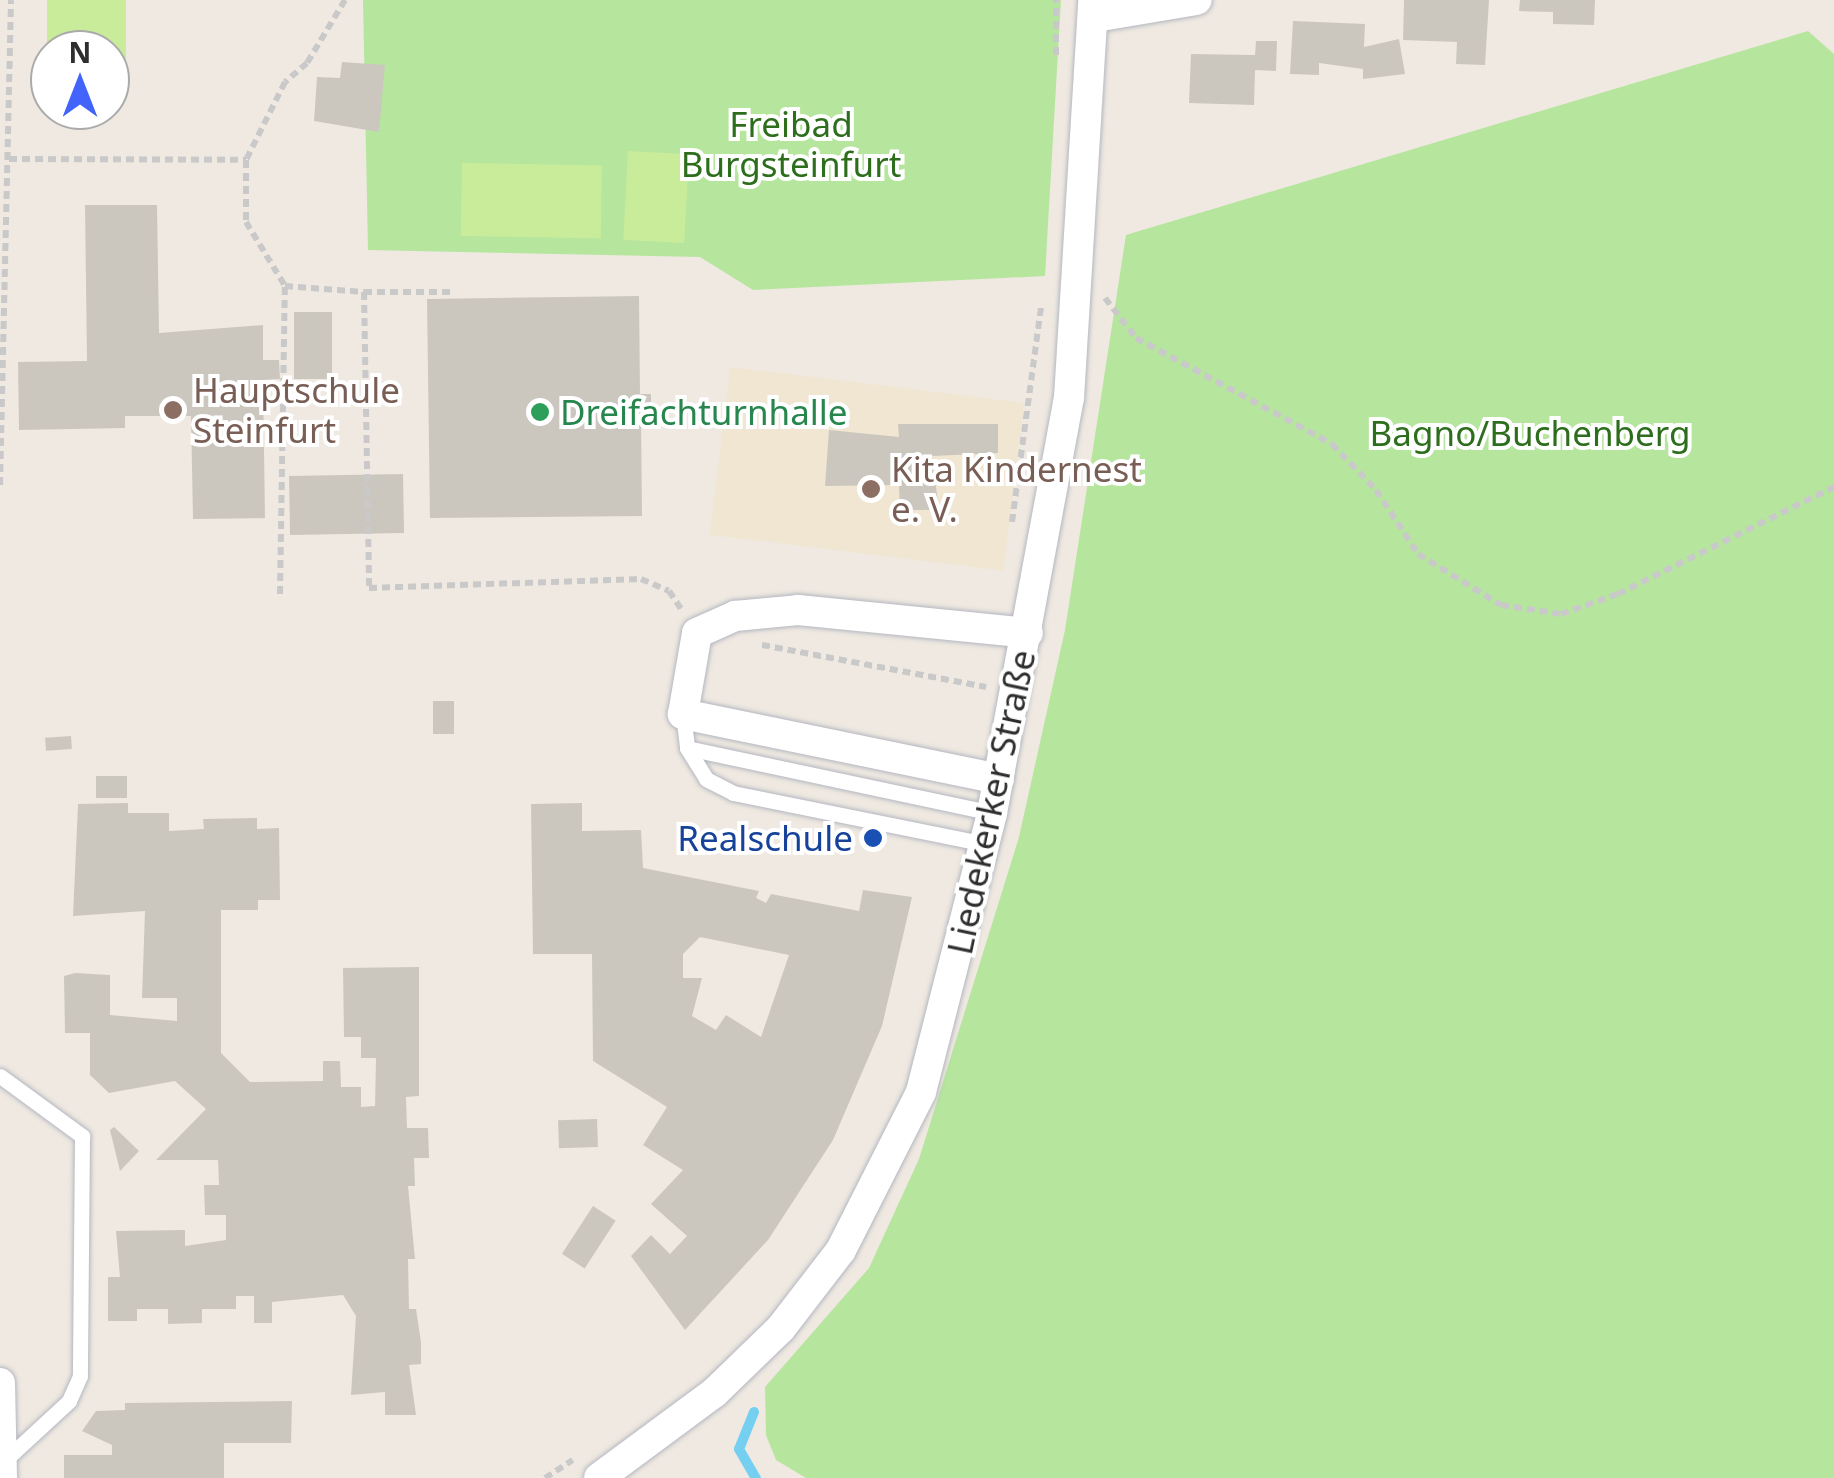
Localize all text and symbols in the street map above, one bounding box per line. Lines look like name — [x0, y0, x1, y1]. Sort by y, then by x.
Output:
north arrow — [30, 30, 130, 130]
text: N — [69, 33, 91, 71]
park label: Freibad Burgsteinfurt — [681, 103, 901, 185]
place label: Hauptschule Steinfurt — [193, 369, 400, 451]
place label: Dreifachturnhalle — [560, 391, 848, 433]
marker: Hauptschule Steinfurt — [162, 399, 184, 421]
marker: Dreifachturnhalle — [529, 401, 551, 423]
park label: Bagno/Buchenberg — [1370, 412, 1690, 454]
place label: Kita Kindernest e. V. — [891, 448, 1142, 530]
marker: Kita Kindernest e. V. — [860, 478, 882, 500]
street label: Liedekerker Straße — [938, 646, 1044, 958]
place label: Realschule — [677, 817, 853, 859]
marker: Realschule — [862, 827, 884, 849]

